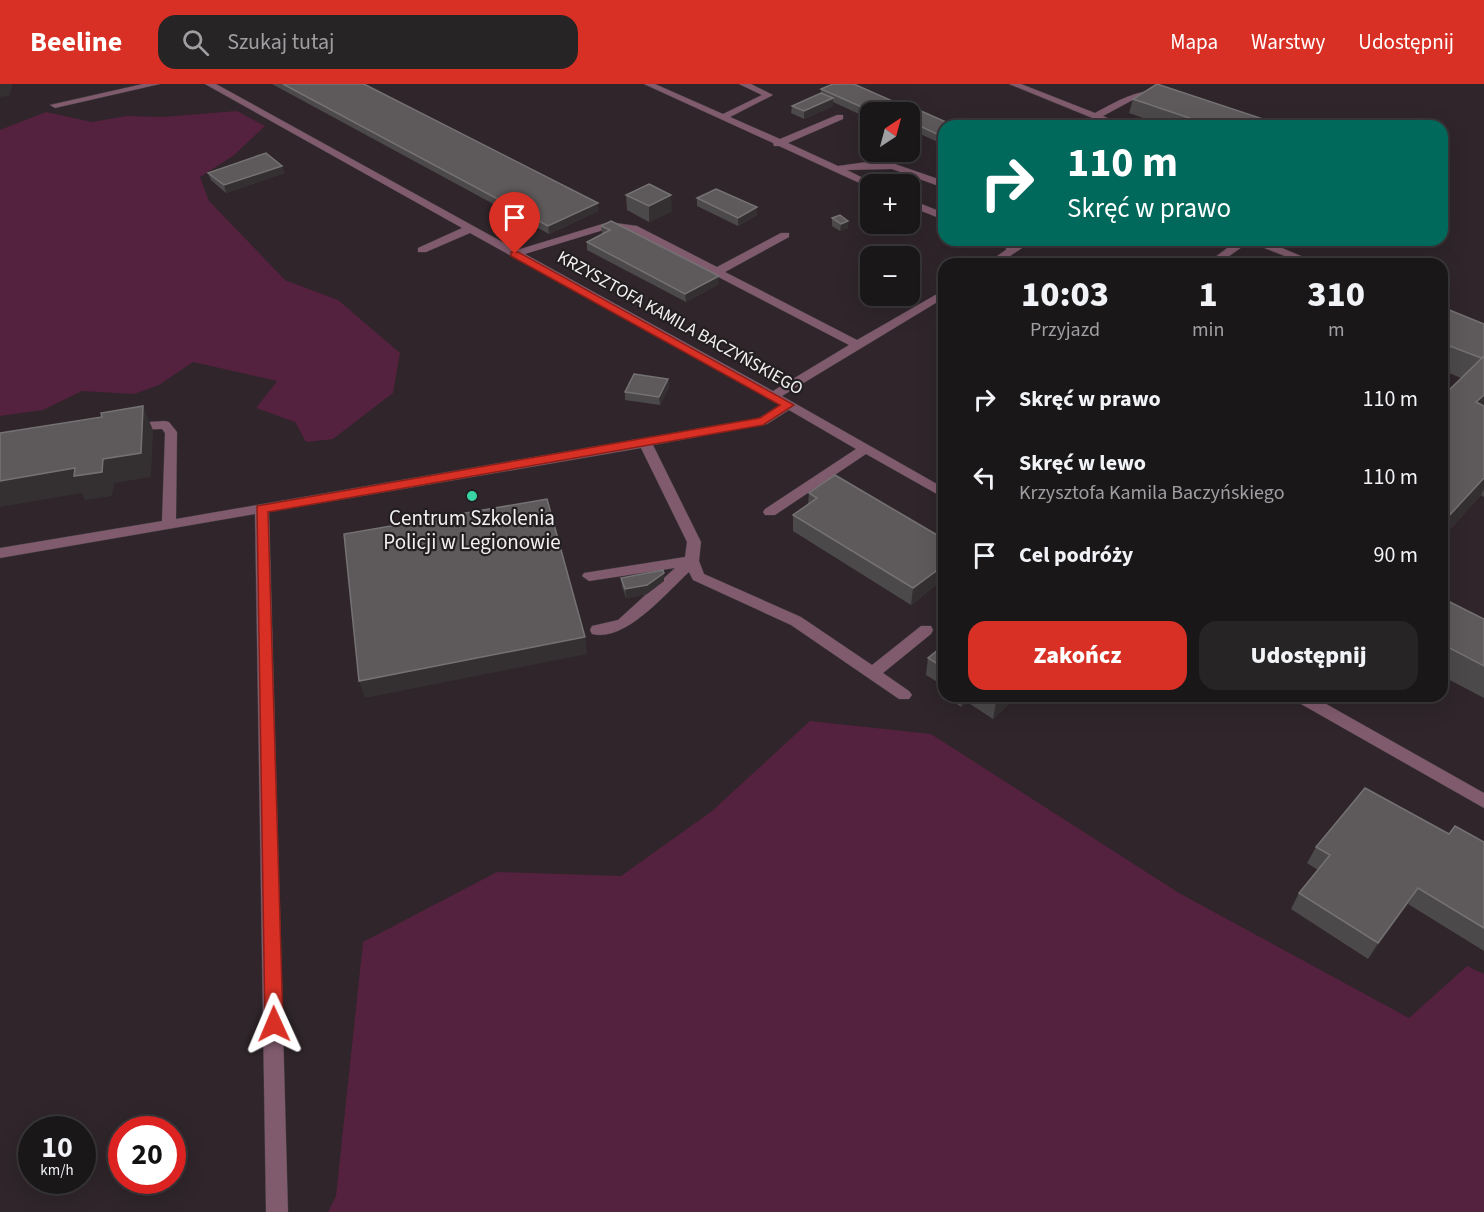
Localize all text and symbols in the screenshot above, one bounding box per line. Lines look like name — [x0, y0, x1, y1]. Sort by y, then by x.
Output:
search box — [158, 15, 578, 69]
text: Beeline — [30, 22, 122, 62]
icon: search — [179, 26, 212, 59]
text: Szukaj tutaj — [227, 26, 335, 58]
text: Mapa — [1170, 27, 1218, 57]
text: Warstwy — [1251, 27, 1325, 57]
text: Udostępnij — [1358, 27, 1454, 57]
north arrow — [860, 102, 920, 162]
map controls — [860, 102, 920, 306]
text: 110 m — [1067, 133, 1178, 193]
icon: right — [968, 144, 1046, 222]
button: + — [860, 174, 920, 234]
text: Skręć w prawo — [1067, 189, 1231, 228]
pin — [489, 192, 540, 254]
icon: arrive — [498, 201, 531, 234]
street label: KRZYSZTOFA KAMILA BACZYŃSKIEGO — [553, 245, 807, 401]
button: − — [860, 246, 920, 306]
text: 10:03 — [1021, 269, 1109, 320]
text: 1 — [1199, 269, 1218, 320]
text: 310 — [1307, 269, 1365, 320]
text: Przyjazd — [1030, 316, 1100, 344]
text: min — [1192, 316, 1224, 344]
text: m — [1328, 316, 1344, 344]
icon: right — [968, 383, 1001, 416]
text: Skręć w prawo — [1019, 383, 1161, 415]
text: 110 m — [1363, 383, 1418, 415]
text: Skręć w lewo — [1019, 447, 1146, 479]
icon: left — [968, 461, 1001, 494]
text: 110 m — [1363, 461, 1418, 493]
text: Krzysztofa Kamila Baczyńskiego — [1019, 479, 1284, 507]
marker: Centrum Szkolenia Policji w Legionowie — [465, 489, 479, 503]
place label: Centrum Szkolenia Policji w Legionowie — [383, 503, 561, 557]
icon: arrive — [968, 539, 1001, 572]
text: Cel podróży — [1019, 539, 1133, 571]
text: 90 m — [1373, 539, 1418, 571]
button: Zakończ — [968, 621, 1187, 690]
button: Udostępnij — [1199, 621, 1418, 690]
position arrow — [242, 992, 306, 1056]
speed limit sign: 20 — [108, 1116, 186, 1194]
text: 10 — [41, 1126, 73, 1169]
text: km/h — [40, 1160, 74, 1181]

